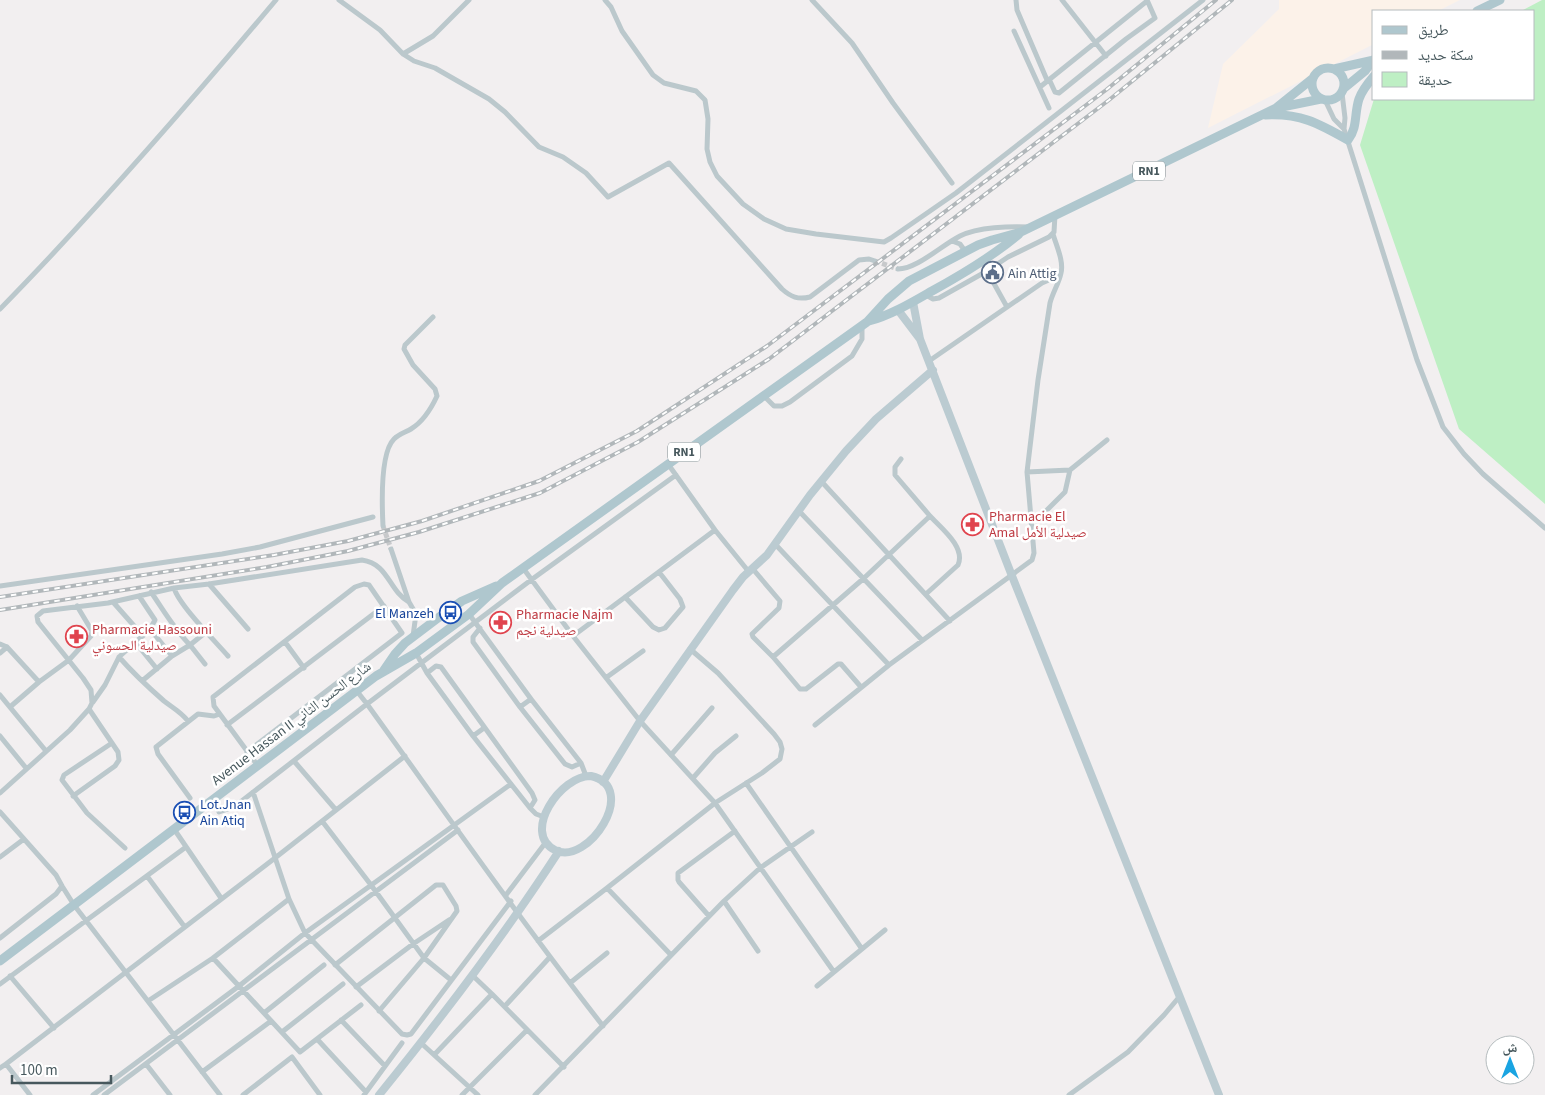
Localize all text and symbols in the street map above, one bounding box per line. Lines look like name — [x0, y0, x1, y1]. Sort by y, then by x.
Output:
legend — [1372, 10, 1535, 100]
text: طريق — [1418, 20, 1449, 41]
text: سكة حديد — [1418, 45, 1474, 66]
text: حديقة — [1418, 70, 1453, 91]
road number: RN1 — [1133, 162, 1165, 180]
public building icon: Ain Attig — [980, 261, 1004, 285]
place label: Ain Attig — [1008, 264, 1057, 284]
road number: RN1 — [668, 442, 700, 462]
place label: Pharmacie El Amal صيدلية الأمل — [989, 507, 1087, 543]
pharmacy icon: Pharmacie El Amal صيدلية الأمل — [961, 512, 985, 536]
bus stop icon: El Manzeh — [438, 601, 462, 625]
place label: El Manzeh — [375, 604, 434, 624]
place label: Pharmacie Najm صيدلية نجم — [516, 605, 613, 641]
pharmacy icon: Pharmacie Najm صيدلية نجم — [488, 610, 512, 634]
place label: Pharmacie Hassouni صيدلية الحسوني — [92, 620, 212, 657]
pharmacy icon: Pharmacie Hassouni صيدلية الحسوني — [64, 625, 88, 649]
street label: Avenue Hassan II شارع الحسن الثاني — [208, 657, 376, 791]
place label: Lot.Jnan Ain Atiq — [200, 795, 251, 831]
bus stop icon: Lot.Jnan Ain Atiq — [172, 800, 196, 824]
north arrow — [1485, 1035, 1535, 1085]
text: ش — [1503, 1038, 1518, 1058]
scale bar — [12, 1052, 111, 1084]
text: 100 m — [20, 1060, 58, 1081]

